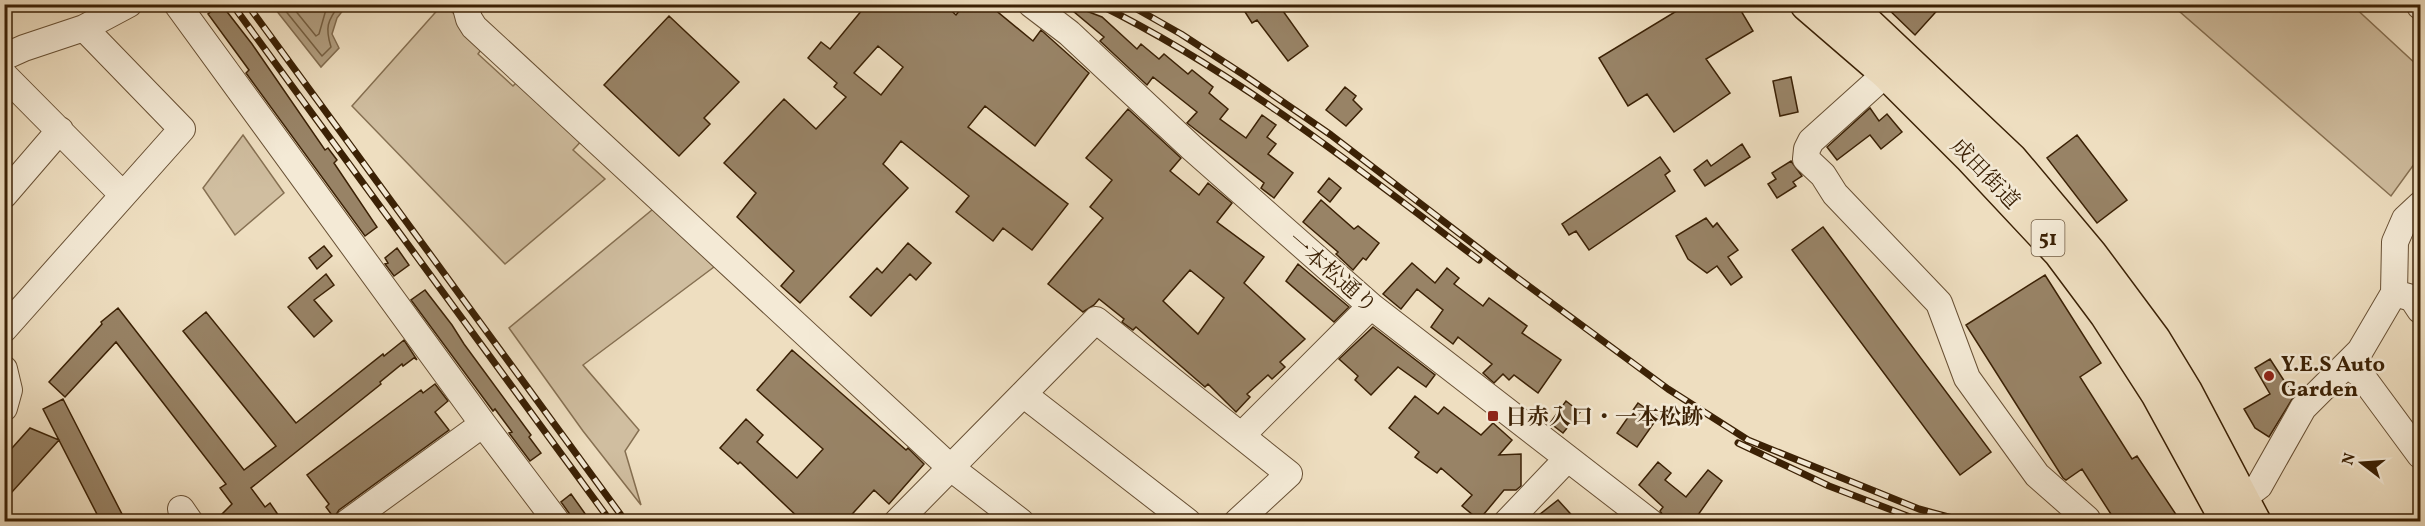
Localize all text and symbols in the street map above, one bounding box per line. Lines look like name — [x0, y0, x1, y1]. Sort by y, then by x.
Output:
street label: 成田街道 — [1942, 132, 2026, 217]
road number: 51 — [2032, 220, 2064, 256]
street label: 一本松通り — [1280, 226, 1383, 322]
place label: Y.E.S Auto Garden — [2281, 350, 2385, 406]
marker: Y.E.S Auto Garden — [2262, 369, 2276, 383]
place label: 日赤入口・一本松跡 — [1505, 403, 1703, 434]
marker: 日赤入口・一本松跡 — [1486, 409, 1500, 423]
north arrow — [2332, 433, 2392, 493]
text: N — [2337, 450, 2362, 468]

